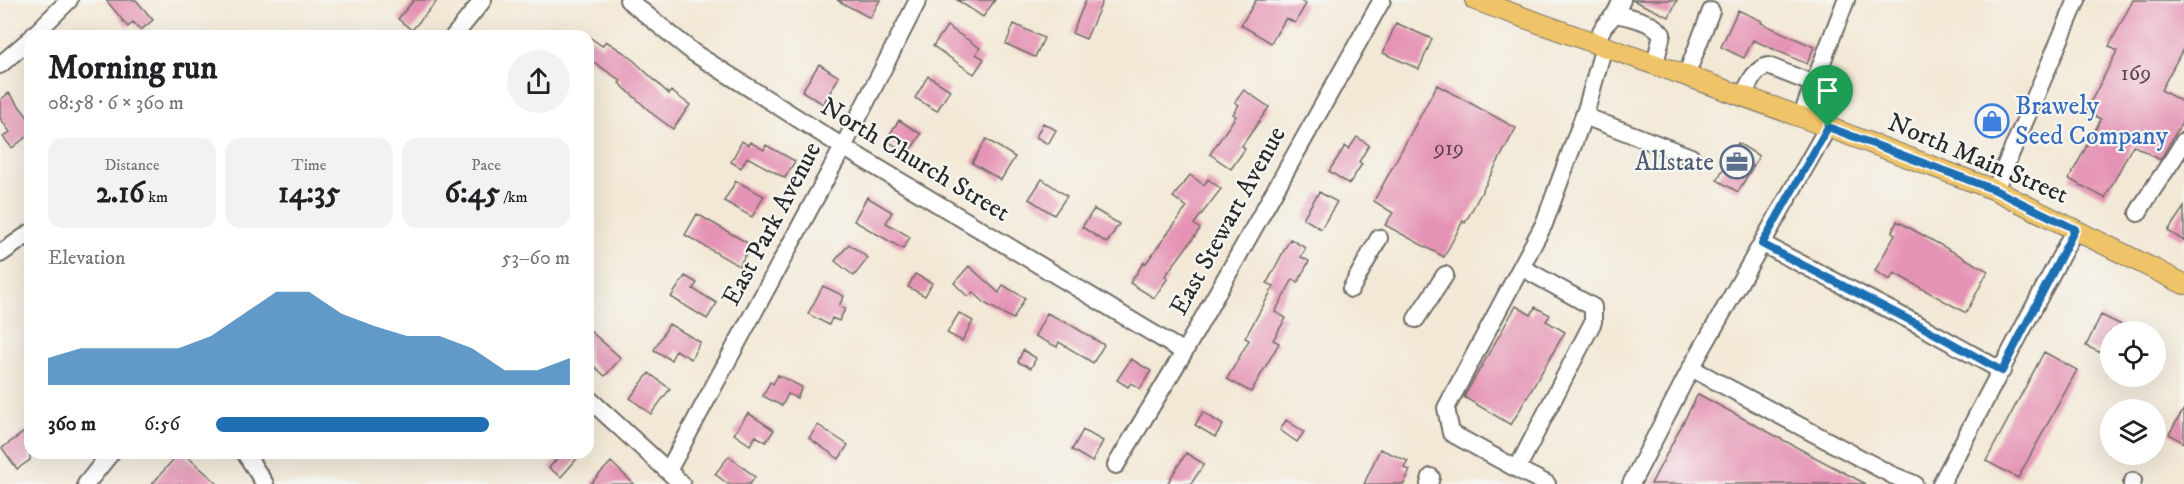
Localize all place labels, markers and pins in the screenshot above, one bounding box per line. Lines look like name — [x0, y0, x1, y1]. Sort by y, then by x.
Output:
pin — [1802, 65, 1853, 127]
place label: Brawely Seed Company — [2015, 90, 2169, 153]
shop icon: Brawely Seed Company — [1974, 103, 2010, 139]
office icon: Allstate — [1719, 144, 1755, 180]
place label: Allstate — [1635, 146, 1714, 179]

